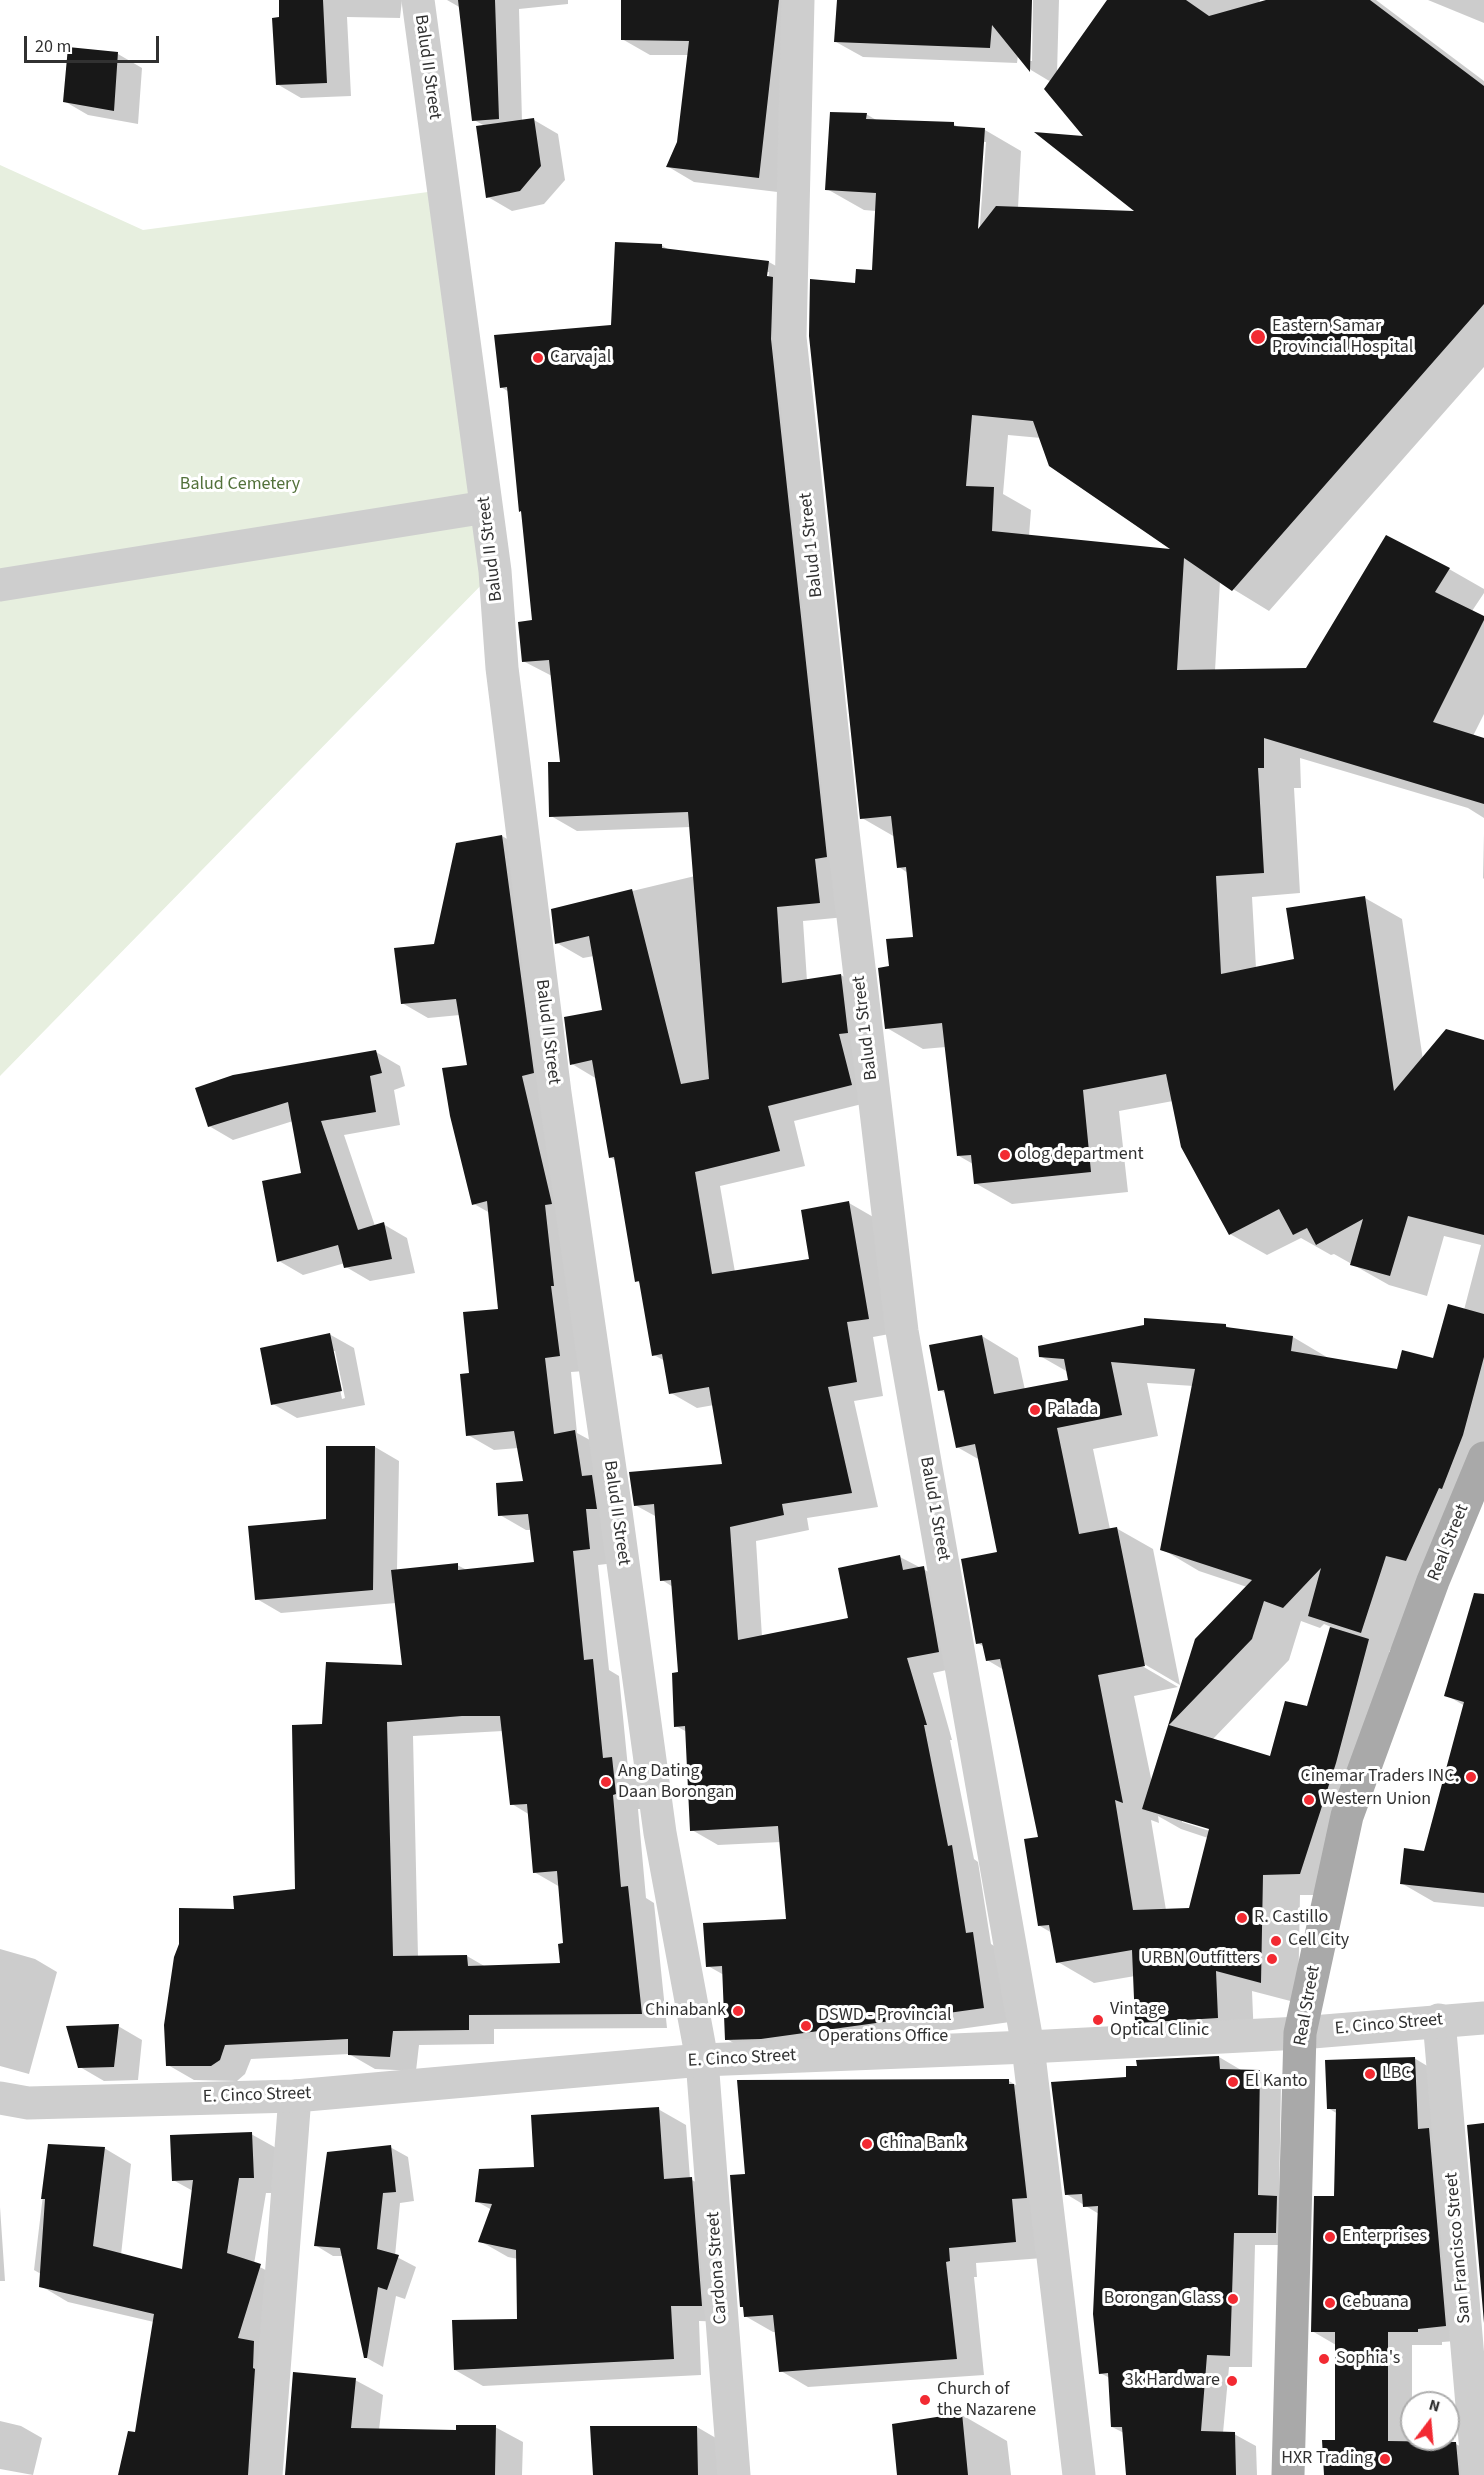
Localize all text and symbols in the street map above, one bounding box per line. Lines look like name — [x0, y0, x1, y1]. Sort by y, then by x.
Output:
street label: Balud II Street — [409, 13, 445, 121]
scale bar — [27, 24, 162, 62]
text: 20 m — [35, 34, 71, 59]
place label: Eastern Samar Provincial Hospital — [1272, 316, 1413, 358]
marker: Eastern Samar Provincial Hospital — [1249, 328, 1267, 346]
place label: Carvajal — [550, 347, 611, 369]
marker: Carvajal — [531, 351, 545, 365]
park label: Balud Cemetery — [180, 474, 300, 496]
street label: Balud 1 Street — [796, 492, 828, 598]
street label: Balud II Street — [474, 495, 508, 603]
street label: Balud 1 Street — [849, 974, 883, 1082]
street label: Balud II Street — [530, 978, 564, 1086]
place label: olog department — [1017, 1144, 1144, 1166]
marker: olog department — [998, 1148, 1012, 1162]
place label: Palada — [1047, 1399, 1098, 1421]
marker: Palada — [1028, 1403, 1042, 1417]
street label: Balud 1 Street — [914, 1455, 954, 1563]
street label: Balud II Street — [598, 1459, 634, 1567]
street label: Real Street — [1424, 1501, 1474, 1585]
place label: Ang Dating Daan Borongan — [618, 1761, 734, 1804]
place label: Cinemar Traders INC. — [1301, 1766, 1459, 1788]
marker: Cinemar Traders INC. — [1464, 1770, 1478, 1784]
marker: Ang Dating Daan Borongan — [599, 1775, 613, 1789]
place label: Western Union — [1321, 1789, 1431, 1811]
marker: Western Union — [1302, 1793, 1316, 1807]
place label: R. Castillo — [1254, 1907, 1328, 1929]
marker: R. Castillo — [1235, 1911, 1249, 1925]
place label: Cell City — [1288, 1930, 1349, 1952]
marker: Cell City — [1269, 1934, 1283, 1948]
place label: URBN Outfitters — [1141, 1948, 1260, 1970]
marker: URBN Outfitters — [1265, 1952, 1279, 1966]
street label: Real Street — [1290, 1964, 1326, 2048]
place label: Vintage Optical Clinic — [1110, 1999, 1209, 2042]
place label: Chinabank — [645, 2000, 726, 2022]
marker: Chinabank — [731, 2004, 745, 2018]
place label: DSWD - Provincial Operations Office — [818, 2005, 952, 2048]
street label: E. Cinco Street — [1334, 2010, 1444, 2040]
marker: Vintage Optical Clinic — [1091, 2013, 1105, 2027]
marker: DSWD - Provincial Operations Office — [799, 2019, 813, 2033]
street label: E. Cinco Street — [687, 2045, 797, 2073]
place label: LBC — [1382, 2063, 1412, 2085]
marker: LBC — [1363, 2067, 1377, 2081]
place label: El Kanto — [1245, 2071, 1308, 2093]
marker: El Kanto — [1226, 2075, 1240, 2089]
street label: E. Cinco Street — [202, 2083, 312, 2109]
place label: China Bank — [879, 2133, 964, 2155]
marker: China Bank — [860, 2137, 874, 2151]
street label: San Francisco Street — [1442, 2171, 1476, 2325]
street label: Cardona Street — [703, 2211, 733, 2325]
place label: Enterprises — [1342, 2226, 1427, 2248]
marker: Enterprises — [1323, 2230, 1337, 2244]
place label: Borongan Glass — [1104, 2288, 1221, 2310]
marker: Borongan Glass — [1226, 2292, 1240, 2306]
place label: Cebuana — [1342, 2292, 1409, 2314]
marker: Cebuana — [1323, 2296, 1337, 2310]
place label: Sophia's — [1336, 2348, 1400, 2370]
marker: Sophia's — [1317, 2352, 1331, 2366]
place label: 3k Hardware — [1125, 2370, 1220, 2392]
marker: 3k Hardware — [1225, 2374, 1239, 2388]
place label: Church of the Nazarene — [937, 2379, 1036, 2422]
north arrow — [1400, 2391, 1460, 2451]
marker: Church of the Nazarene — [918, 2393, 932, 2407]
text: N — [1426, 2394, 1443, 2418]
place label: HXR Trading — [1281, 2448, 1373, 2470]
marker: HXR Trading — [1378, 2452, 1392, 2466]

